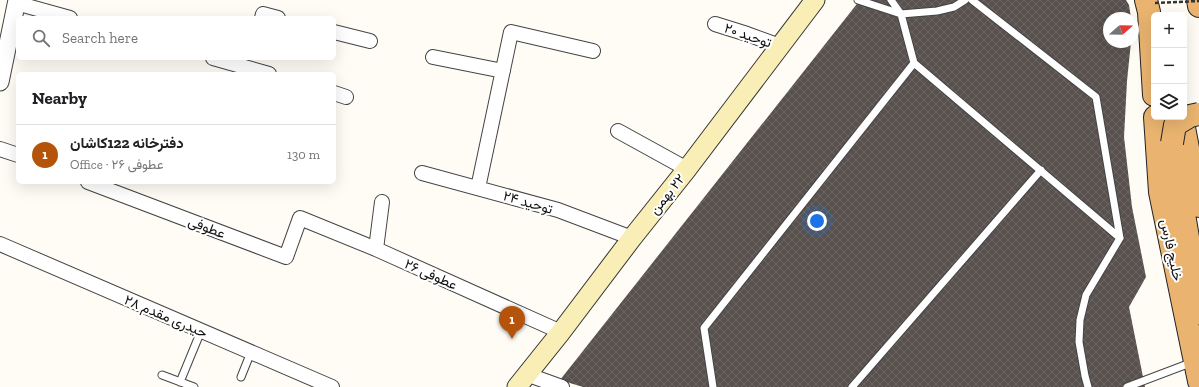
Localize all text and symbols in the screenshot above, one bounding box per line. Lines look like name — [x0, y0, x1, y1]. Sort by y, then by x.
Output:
north arrow — [1103, 12, 1139, 48]
map controls — [1151, 12, 1187, 120]
button: + — [1151, 12, 1187, 48]
search box — [16, 16, 336, 60]
street label: توحید ۲۰ — [722, 19, 774, 51]
icon: search — [30, 27, 52, 49]
text: Search here — [62, 29, 138, 47]
button: − — [1151, 48, 1187, 84]
button: layers — [1151, 84, 1187, 120]
text: Nearby — [32, 88, 87, 108]
text: دفترخانه 122کاشان — [70, 134, 184, 152]
text: 1 — [42, 147, 48, 162]
text: 130 m — [287, 147, 320, 162]
text: Office · عطوفی ۲۶ — [70, 157, 163, 172]
street label: ٢٢ بهمن — [646, 171, 689, 218]
street label: توحید ۲۴ — [501, 187, 555, 218]
your location — [807, 211, 827, 231]
street label: عطوفی — [186, 213, 228, 242]
street label: خلیج فارس — [1155, 218, 1186, 283]
street label: عطوفی ۲۶ — [402, 255, 460, 294]
street label: حیدری مقدم ۲۸ — [122, 291, 210, 342]
pin: 1 — [499, 306, 525, 339]

